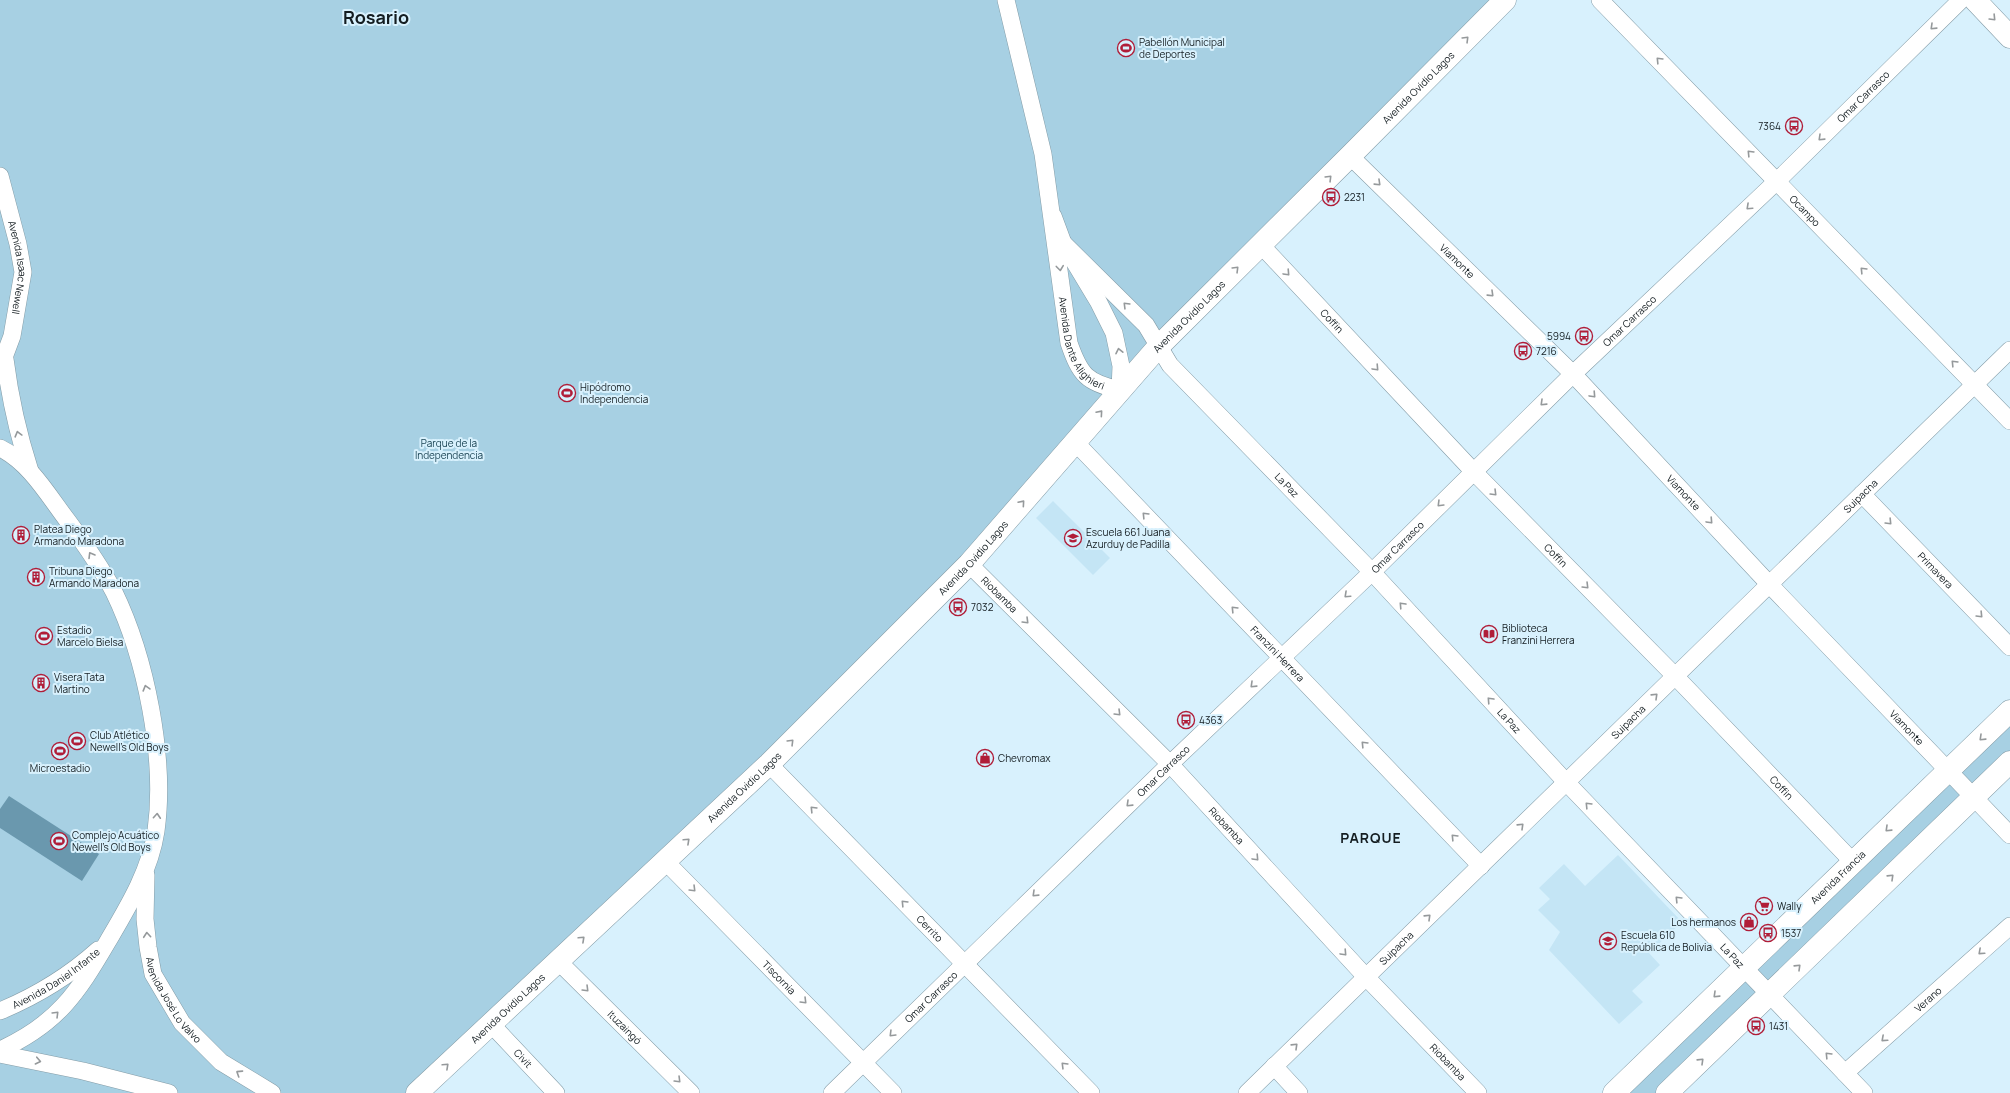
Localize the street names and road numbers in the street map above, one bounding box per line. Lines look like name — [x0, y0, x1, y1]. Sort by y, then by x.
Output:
street label: Avenida Ovidio Lagos — [1379, 48, 1457, 127]
street label: Omar Carrasco — [1834, 67, 1893, 126]
street label: Ocampo — [1787, 192, 1824, 229]
street label: Avenida Isaac Newell — [5, 219, 30, 315]
street label: Viamonte — [1437, 241, 1478, 281]
street label: Avenida Ovidio Lagos — [1150, 277, 1228, 355]
street label: Omar Carrasco — [1599, 292, 1659, 349]
street label: Avenida Dante Alighieri — [1056, 296, 1107, 393]
street label: Coffin — [1317, 306, 1347, 336]
street label: La Paz — [1272, 470, 1302, 500]
street label: Viamonte — [1664, 472, 1704, 513]
street label: Suipacha — [1840, 476, 1881, 516]
street label: Avenida Ovidio Lagos — [935, 517, 1011, 598]
street label: Omar Carrasco — [1368, 518, 1427, 576]
street label: Coffin — [1541, 540, 1571, 570]
street label: Primavera — [1915, 549, 1957, 591]
street label: Riobamba — [978, 573, 1021, 616]
street label: Franzini Herrera — [1247, 623, 1308, 685]
street label: Suipacha — [1608, 702, 1648, 742]
street label: La Paz — [1494, 705, 1524, 736]
street label: Viamonte — [1887, 707, 1927, 748]
street label: Omar Carrasco — [1134, 742, 1193, 800]
street label: Avenida Ovidio Lagos — [704, 749, 784, 825]
street label: Coffin — [1767, 772, 1797, 803]
street label: Riobamba — [1206, 804, 1247, 847]
street label: Avenida Francia — [1807, 847, 1868, 907]
street label: Cerrito — [914, 912, 946, 945]
street label: Suipacha — [1376, 928, 1416, 968]
street label: La Paz — [1717, 940, 1748, 971]
street label: Avenida Daniel Infante — [10, 945, 103, 1012]
street label: Avenida José Lo Valvo — [143, 956, 205, 1046]
street label: Tiscornia — [759, 957, 799, 997]
street label: Omar Carrasco — [901, 968, 960, 1026]
street label: Avenida Ovidio Lagos — [467, 970, 548, 1047]
street label: Verano — [1911, 983, 1945, 1015]
street label: Ituzaingó — [605, 1007, 645, 1047]
street label: Riobamba — [1427, 1040, 1469, 1083]
street label: Civit — [511, 1046, 536, 1071]

